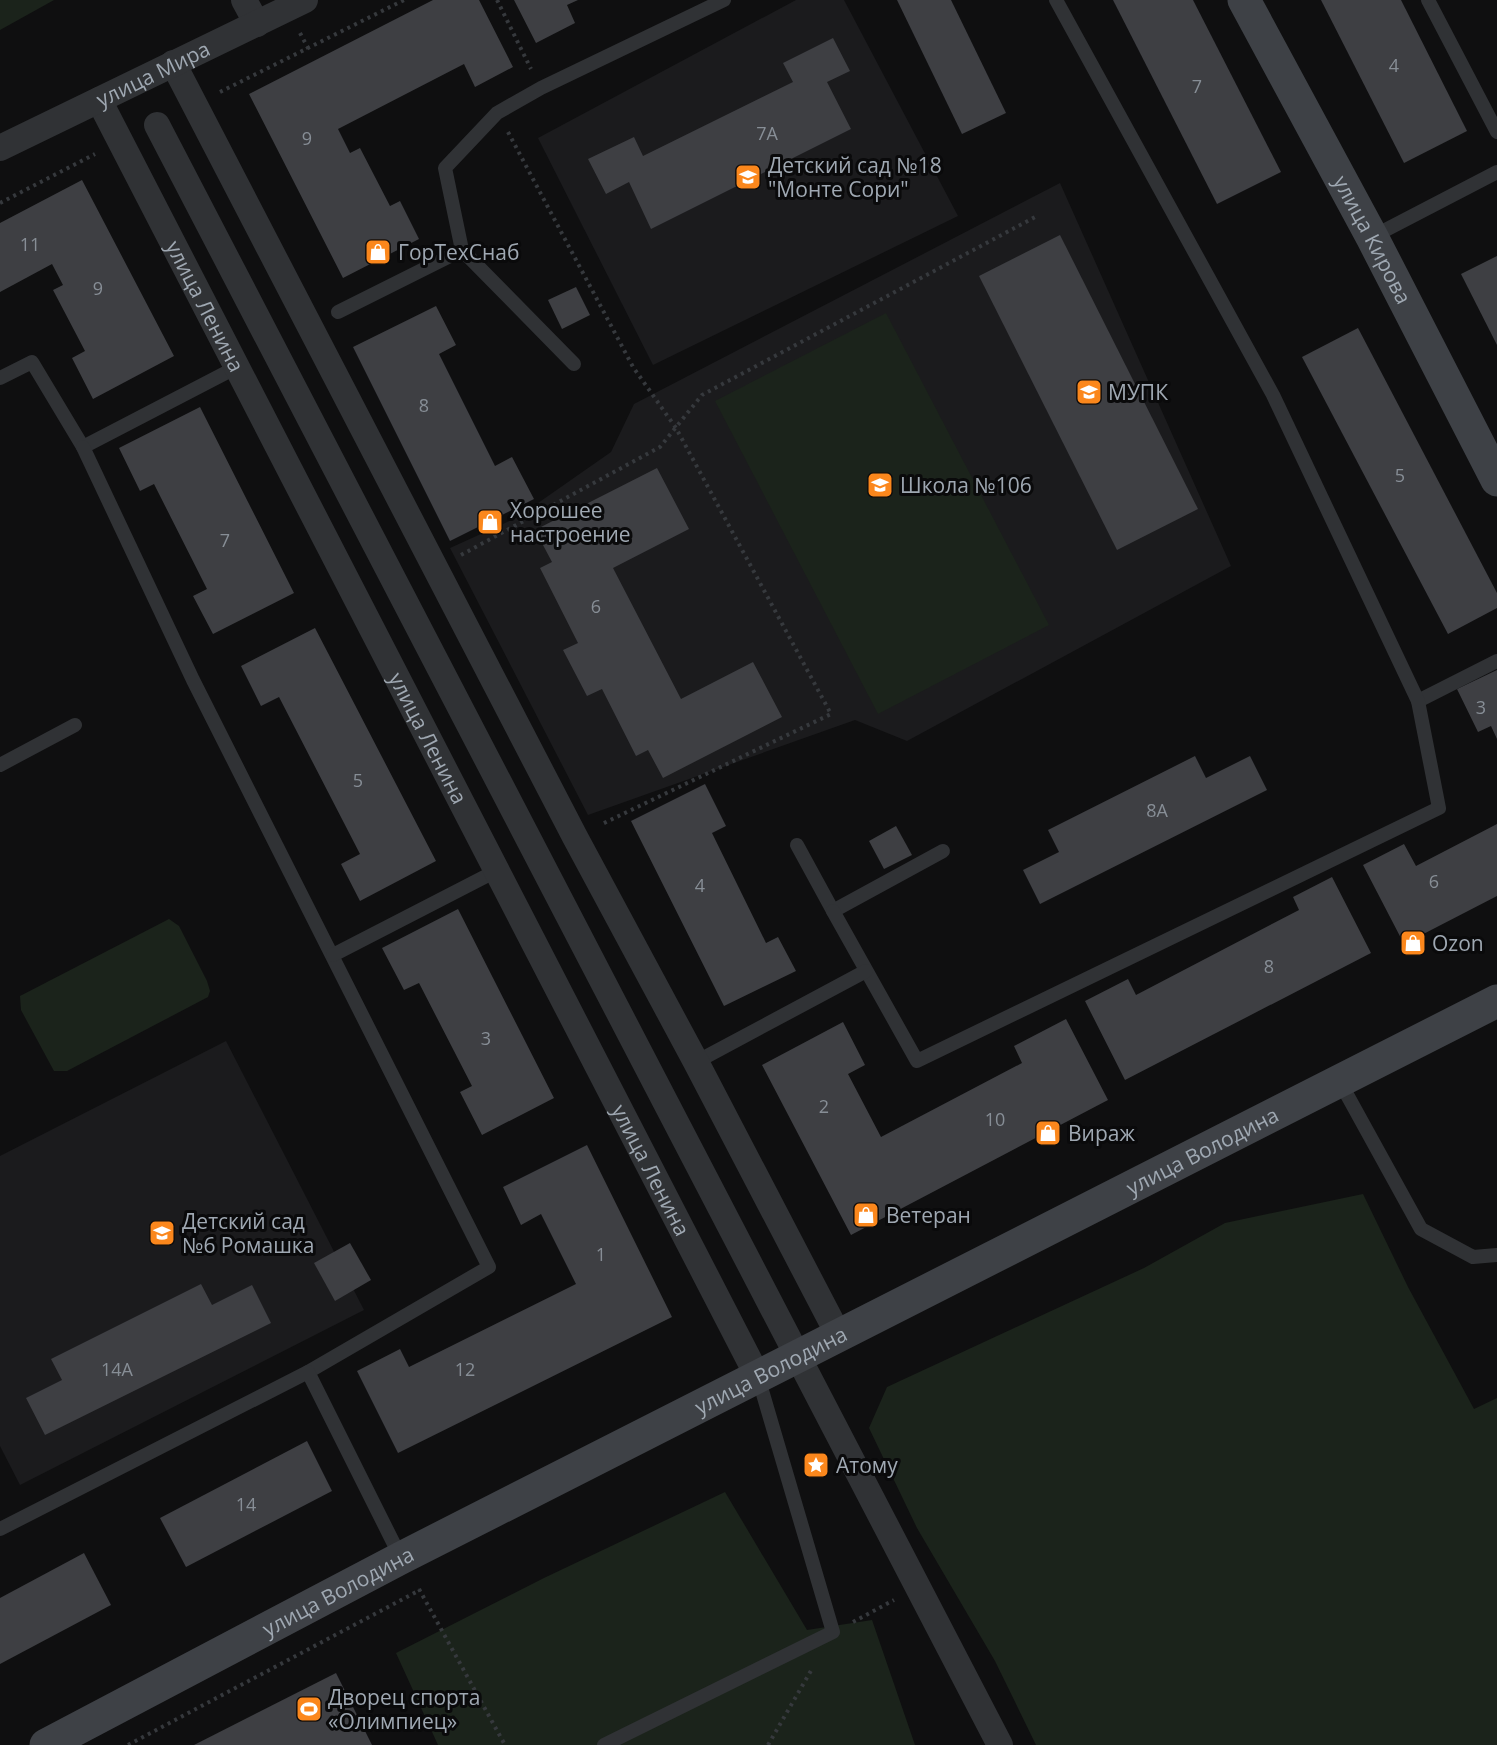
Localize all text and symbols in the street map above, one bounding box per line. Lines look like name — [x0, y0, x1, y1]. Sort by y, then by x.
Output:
street label: улица Мира — [92, 34, 214, 113]
house number: 4 — [1389, 53, 1399, 77]
house number: 7 — [1192, 74, 1202, 98]
house number: 7А — [756, 121, 778, 145]
house number: 9 — [302, 126, 312, 150]
place label: Детский сад №18 "Монте Сори" — [768, 151, 942, 203]
school or university icon: Детский сад №18 "Монте Сори" — [733, 162, 763, 192]
street label: улица Кирова — [1327, 170, 1418, 309]
house number: 11 — [20, 232, 40, 256]
street label: улица Ленина — [160, 236, 251, 377]
shop icon: ГорТехСнаб — [363, 237, 393, 267]
place label: ГорТехСнаб — [398, 238, 519, 266]
house number: 9 — [93, 276, 103, 300]
school or university icon: МУПК — [1074, 377, 1104, 407]
place label: МУПК — [1108, 378, 1168, 406]
house number: 8 — [419, 393, 429, 417]
house number: 5 — [1395, 463, 1405, 487]
school or university icon: Школа №106 — [865, 470, 895, 500]
place label: Школа №106 — [900, 471, 1032, 499]
place label: Хорошее настроение — [510, 496, 631, 548]
shop icon: Хорошее настроение — [475, 507, 505, 537]
house number: 7 — [220, 528, 230, 552]
house number: 6 — [591, 594, 601, 618]
street label: улица Ленина — [383, 667, 474, 809]
house number: 3 — [1476, 695, 1486, 719]
house number: 5 — [353, 768, 363, 792]
house number: 8А — [1146, 798, 1168, 822]
house number: 6 — [1429, 869, 1439, 893]
house number: 4 — [695, 873, 705, 897]
shop icon: Ozon — [1398, 928, 1428, 958]
place label: Ozon — [1432, 929, 1484, 957]
house number: 8 — [1264, 954, 1274, 978]
house number: 3 — [481, 1026, 491, 1050]
house number: 2 — [819, 1094, 829, 1118]
street label: улица Ленина — [606, 1099, 697, 1241]
street label: улица Володина — [1121, 1100, 1283, 1201]
house number: 10 — [985, 1107, 1005, 1131]
shop icon: Вираж — [1033, 1118, 1063, 1148]
place label: Вираж — [1068, 1119, 1135, 1147]
shop icon: Ветеран — [851, 1200, 881, 1230]
place label: Ветеран — [886, 1201, 971, 1229]
place label: Детский сад №6 Ромашка — [182, 1207, 314, 1259]
school or university icon: Детский сад №6 Ромашка — [147, 1218, 177, 1248]
house number: 1 — [596, 1242, 606, 1266]
street label: улица Володина — [690, 1320, 852, 1421]
house number: 14А — [101, 1357, 134, 1381]
house number: 12 — [455, 1357, 475, 1381]
place icon: Атому — [801, 1450, 831, 1480]
place label: Атому — [836, 1451, 898, 1479]
house number: 14 — [236, 1492, 256, 1516]
street label: улица Володина — [257, 1540, 419, 1643]
place label: Дворец спорта «Олимпиец» — [328, 1683, 480, 1735]
sports icon: Дворец спорта «Олимпиец» — [294, 1694, 324, 1724]

